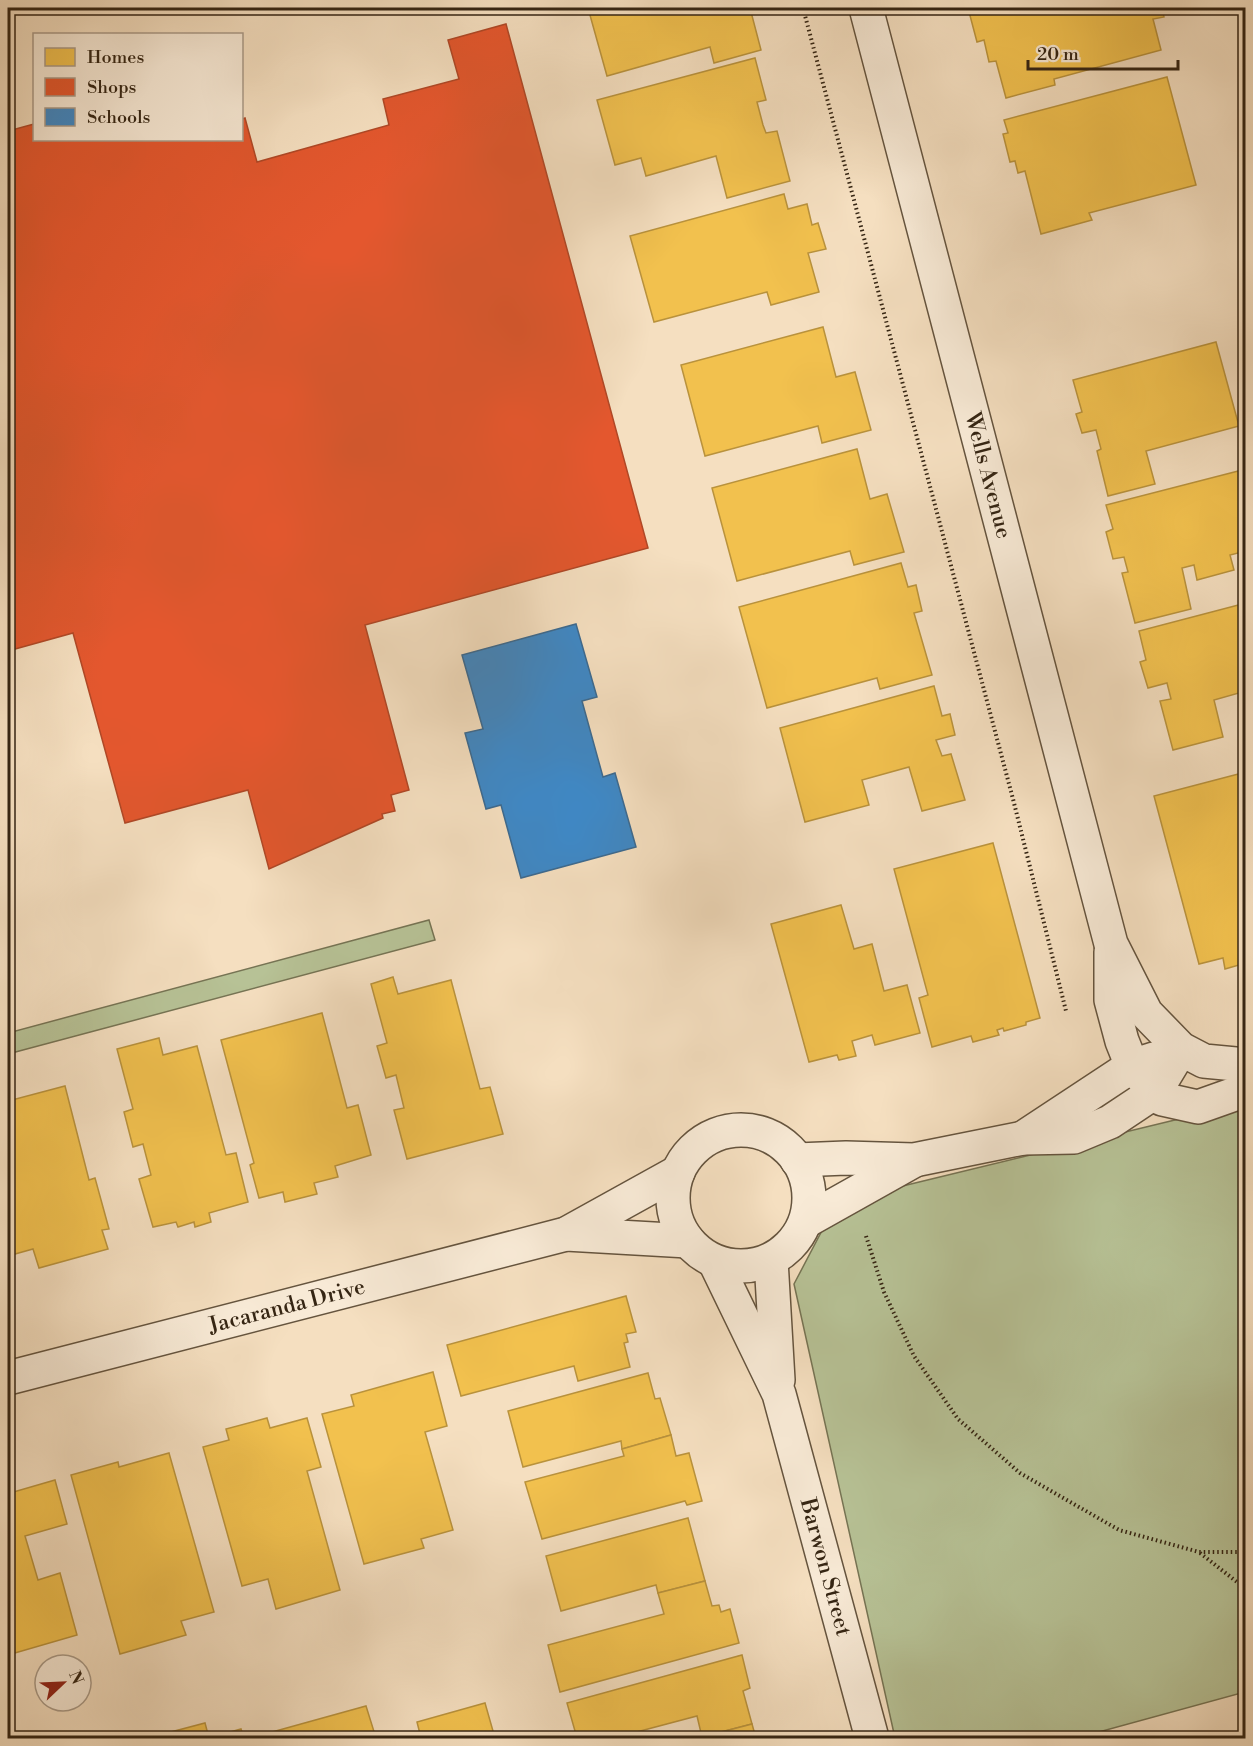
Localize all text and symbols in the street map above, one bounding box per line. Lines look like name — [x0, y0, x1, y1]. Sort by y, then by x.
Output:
legend — [33, 33, 243, 141]
scale bar — [1028, 33, 1178, 71]
text: 20 m — [1037, 43, 1079, 66]
text: Homes — [87, 46, 144, 69]
text: Shops — [87, 76, 137, 99]
text: Schools — [87, 106, 151, 129]
street label: Wells Avenue — [959, 408, 1018, 541]
street label: Jacaranda Drive — [205, 1273, 368, 1339]
street label: Barwon Street — [794, 1494, 857, 1639]
north arrow — [33, 1653, 93, 1713]
text: N — [64, 1668, 88, 1688]

